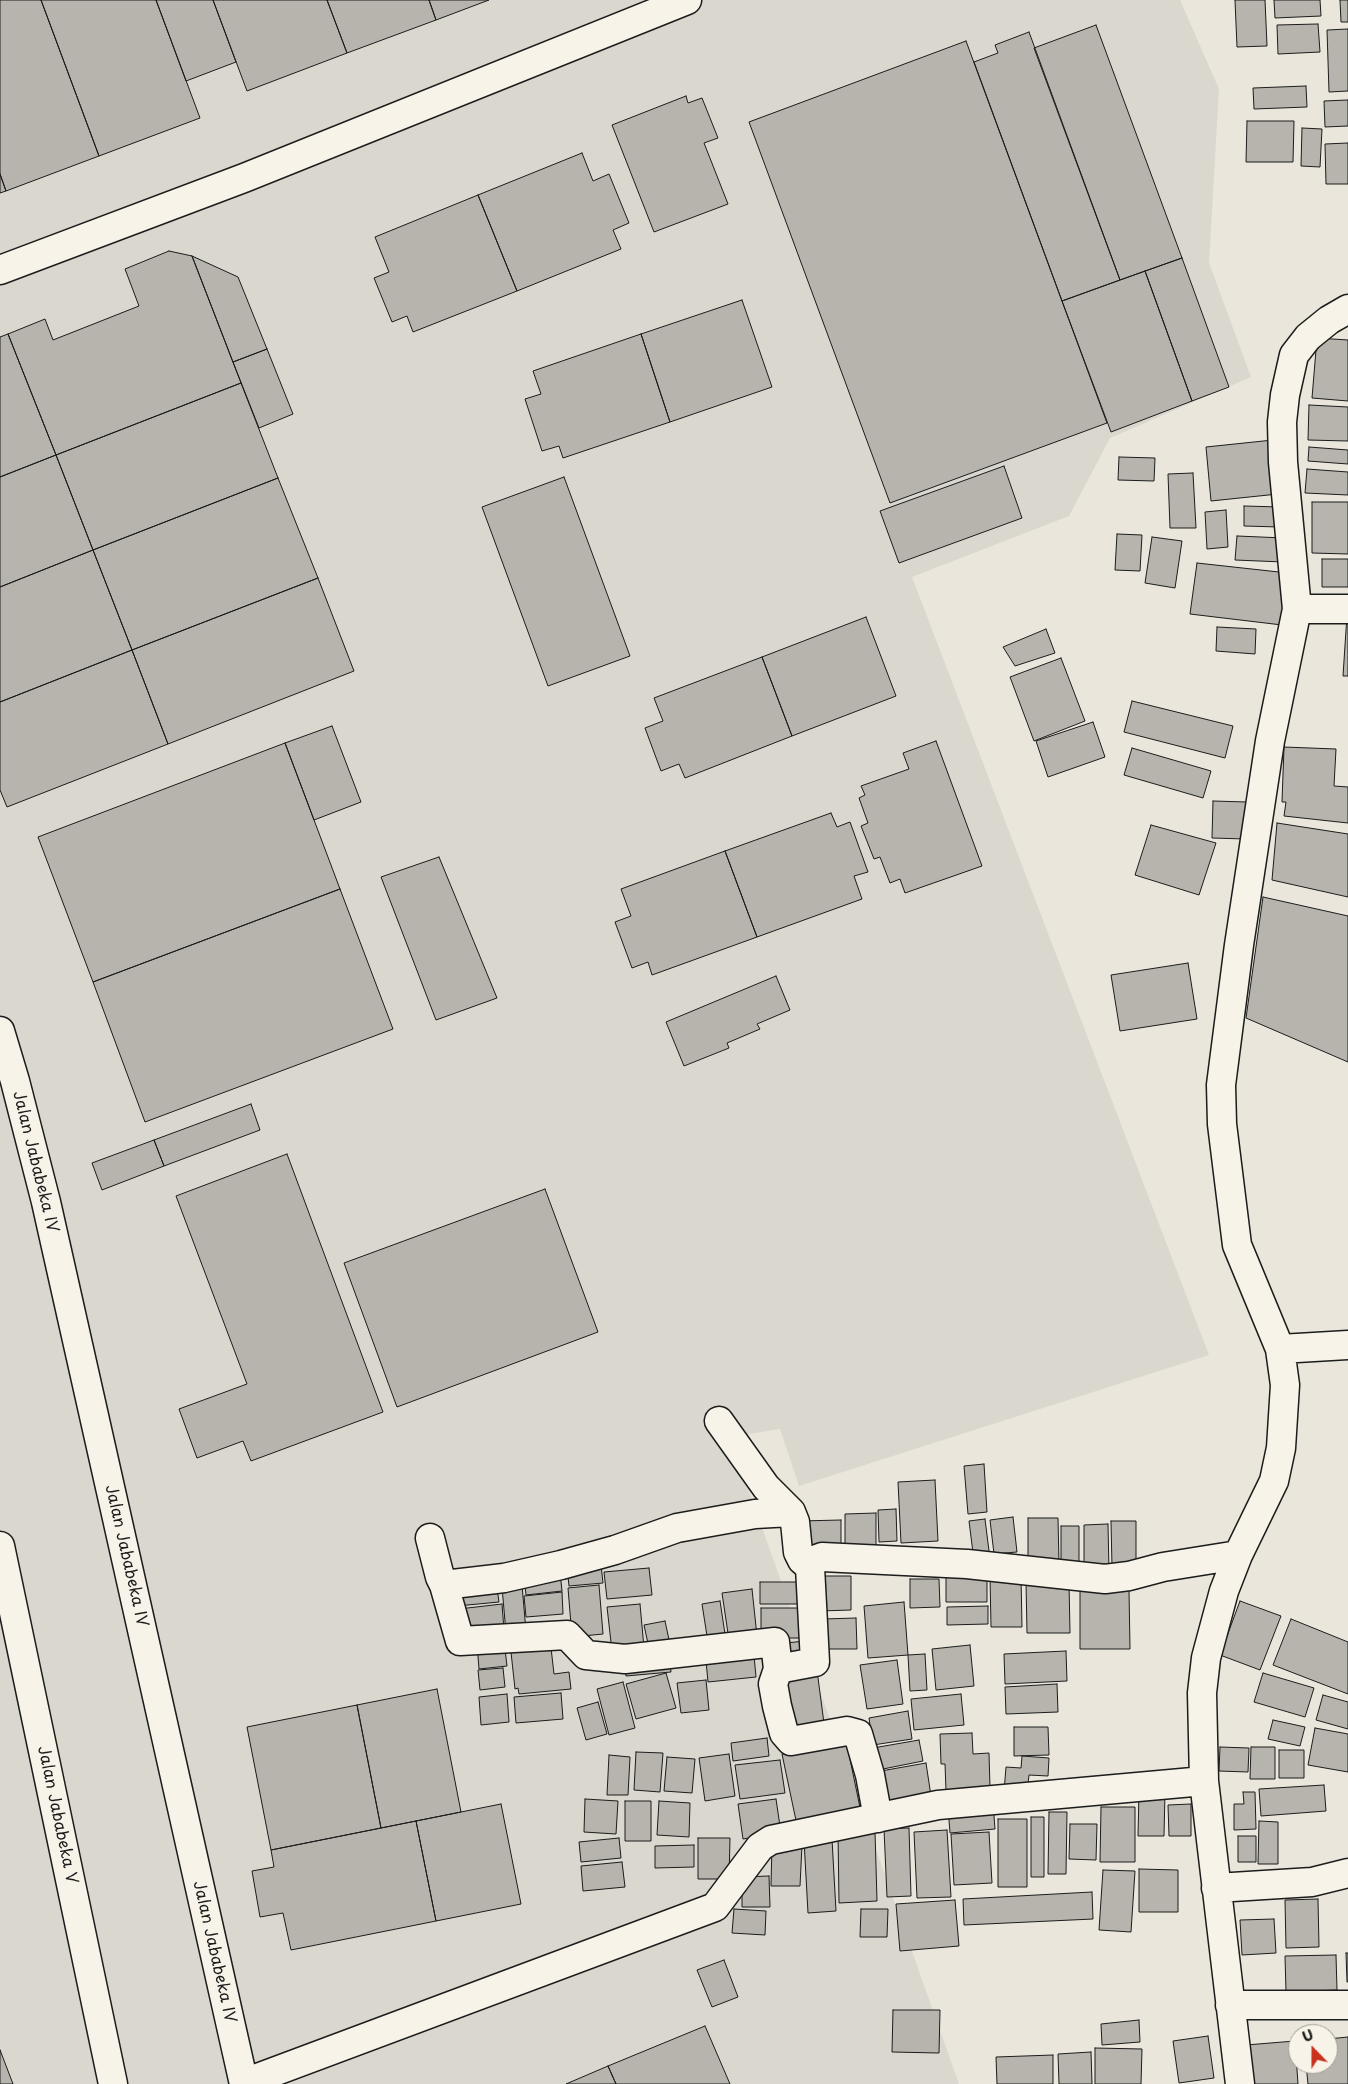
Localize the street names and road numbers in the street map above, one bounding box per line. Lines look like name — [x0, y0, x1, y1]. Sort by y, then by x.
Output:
street label: Jalan Jababeka IV — [8, 1089, 62, 1235]
street label: Jalan Jababeka IV — [100, 1483, 152, 1629]
street label: Jalan Jababeka V — [33, 1744, 81, 1886]
street label: Jalan Jababeka IV — [188, 1879, 240, 2025]

